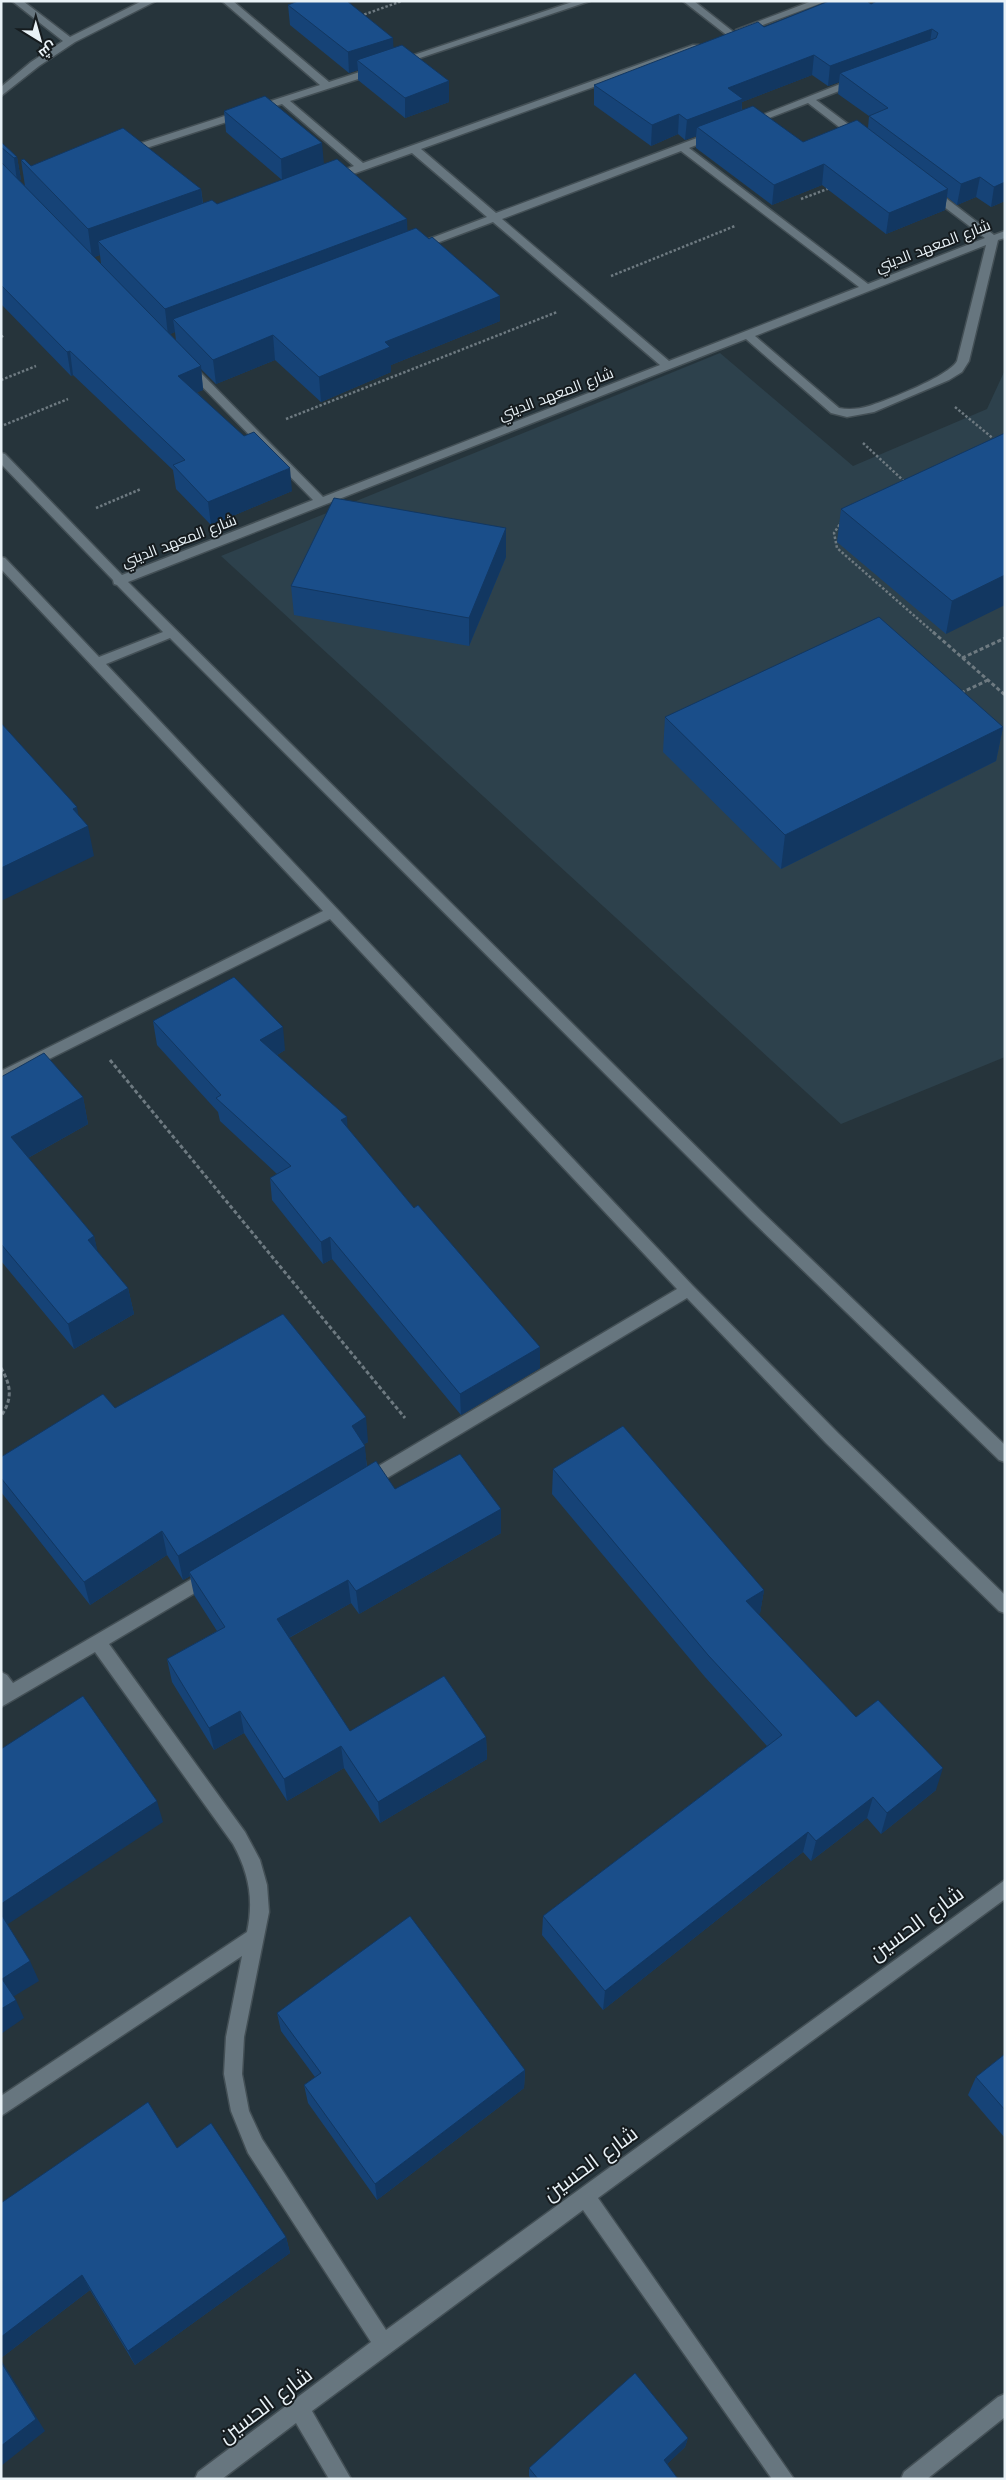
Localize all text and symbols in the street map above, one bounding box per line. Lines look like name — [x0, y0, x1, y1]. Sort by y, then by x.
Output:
north arrow — [15, 15, 65, 65]
text: ش — [35, 38, 60, 62]
street label: شارع المعهد الديني — [873, 216, 994, 279]
street label: شارع المعهد الديني — [496, 364, 617, 427]
street label: شارع المعهد الديني — [119, 511, 240, 574]
street label: شارع الحسين — [864, 1880, 969, 1967]
street label: شارع الحسين — [538, 2120, 643, 2207]
street label: شارع الحسين — [213, 2362, 318, 2450]

